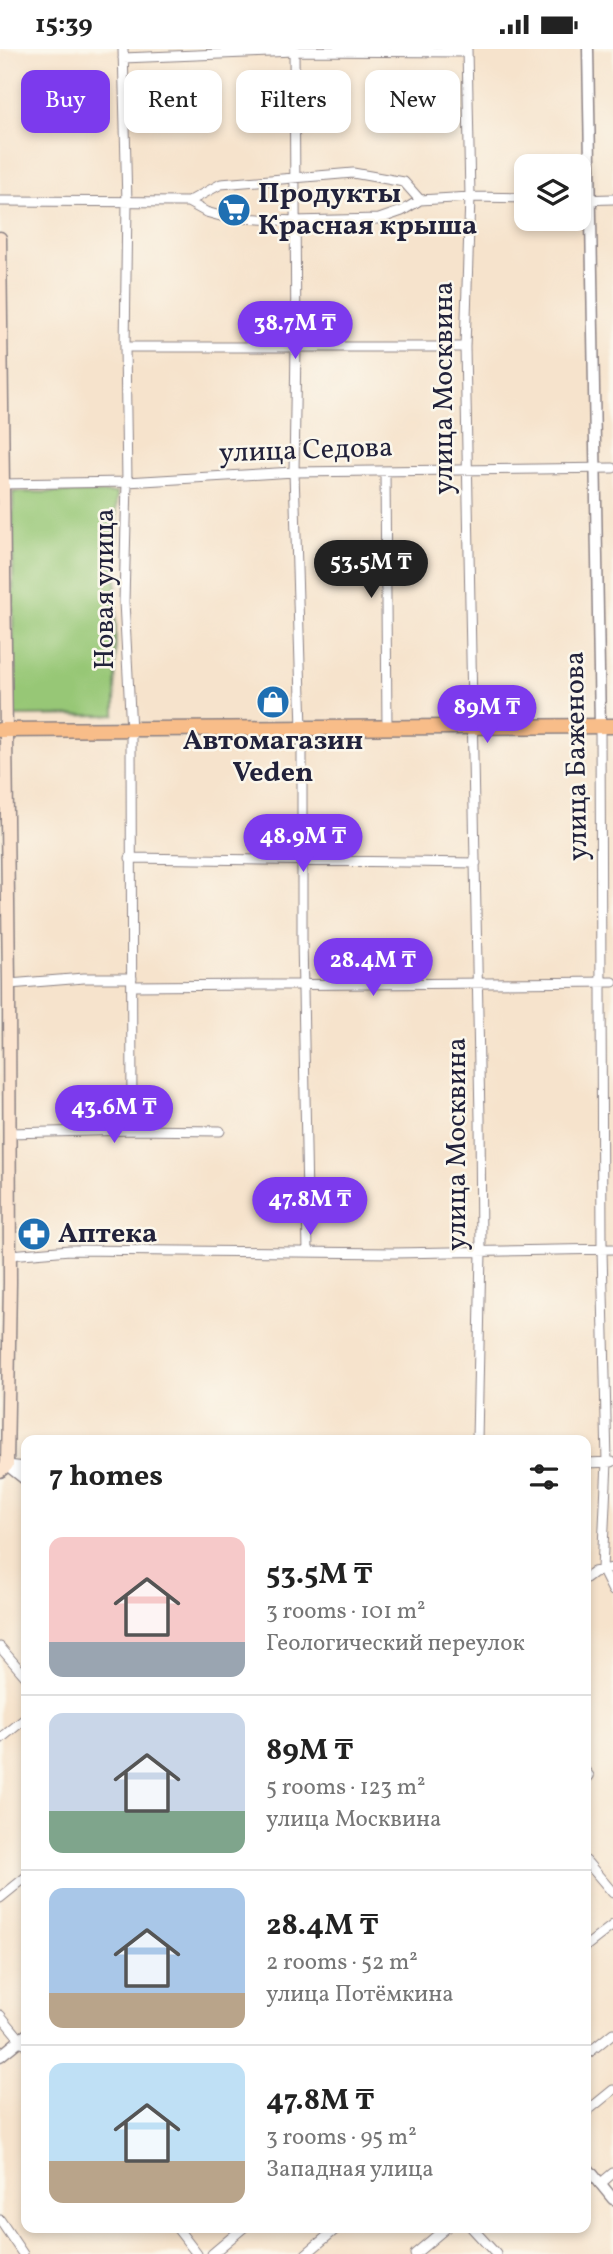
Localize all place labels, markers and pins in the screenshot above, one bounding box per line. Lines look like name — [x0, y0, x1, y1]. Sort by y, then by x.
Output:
place label: Продукты Красная крыша — [258, 175, 477, 246]
supermarket icon: Продукты Красная крыша — [215, 191, 253, 229]
pin: 38.7M ₸ — [230, 301, 360, 361]
pin: 53.5M ₸ — [306, 540, 436, 600]
shop icon: Автомагазин Veden — [254, 683, 292, 721]
pin: 89M ₸ — [438, 685, 536, 745]
place label: Автомагазин Veden — [183, 722, 363, 793]
pin: 48.9M ₸ — [238, 815, 368, 874]
pin: 28.4M ₸ — [308, 939, 438, 998]
pin: 43.6M ₸ — [49, 1085, 179, 1145]
pin: 47.8M ₸ — [245, 1177, 375, 1237]
pharmacy icon: Аптека — [15, 1215, 53, 1253]
place label: Аптека — [58, 1215, 157, 1254]

